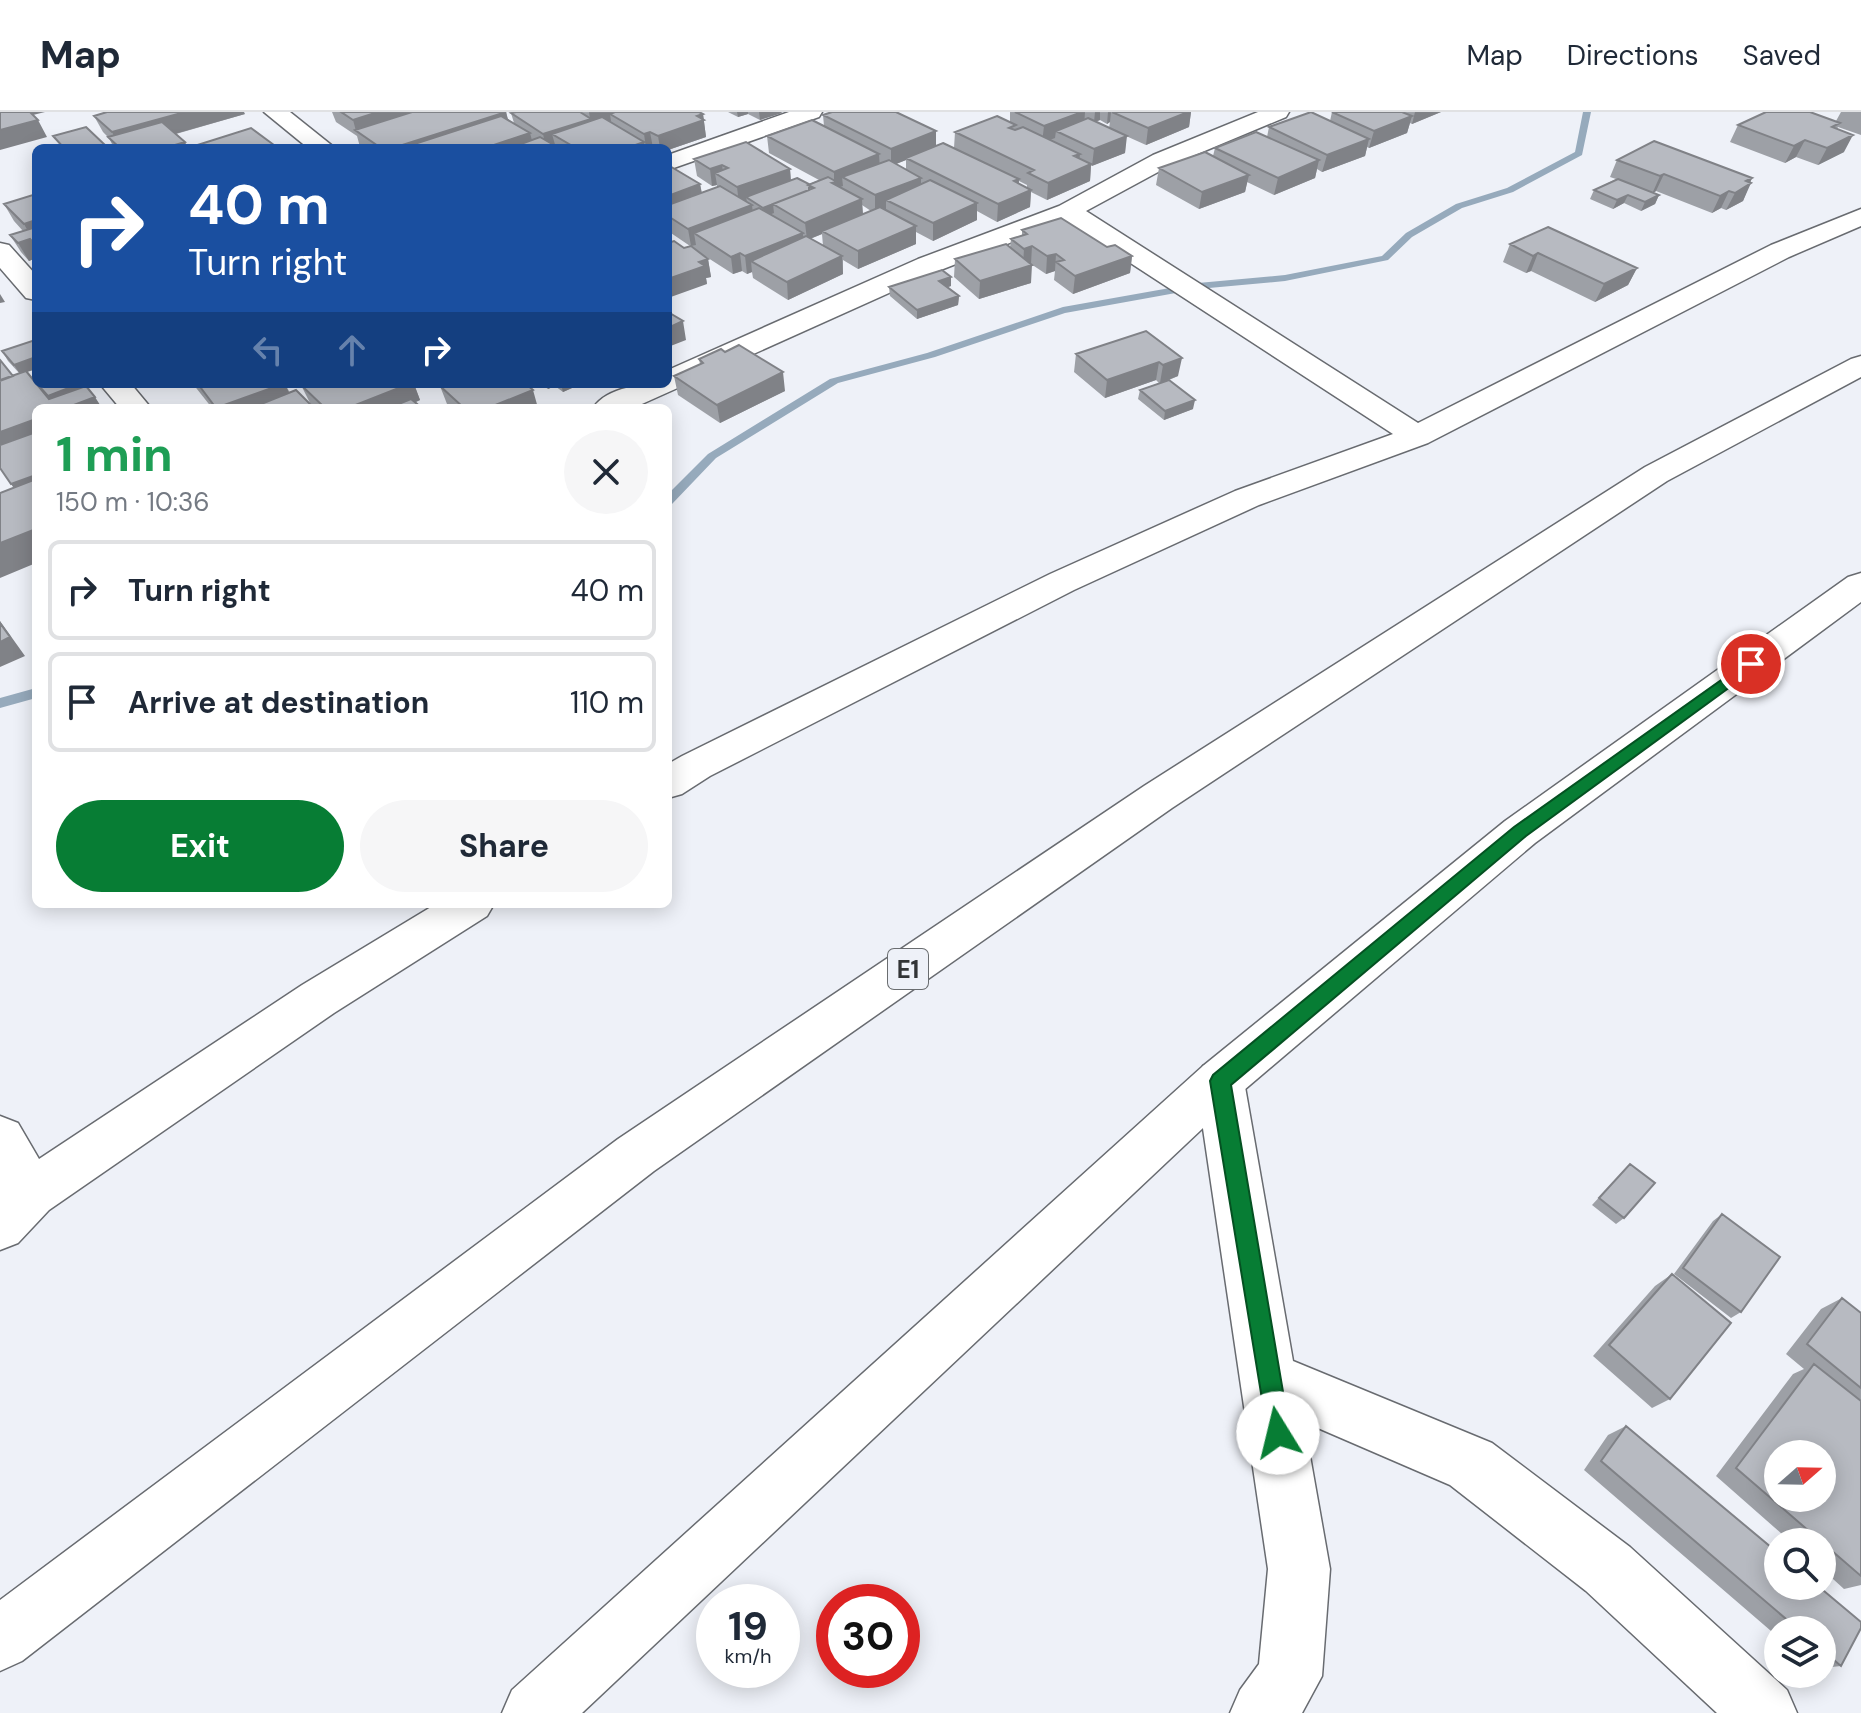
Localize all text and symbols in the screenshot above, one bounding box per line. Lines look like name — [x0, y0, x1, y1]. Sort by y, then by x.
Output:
text: Map — [40, 30, 121, 80]
text: Map — [1466, 37, 1523, 74]
text: Directions — [1567, 37, 1699, 74]
text: Saved — [1743, 37, 1821, 74]
text: 40 m — [188, 168, 330, 241]
icon: right — [56, 176, 160, 280]
text: Turn right — [188, 239, 347, 286]
icon: left — [246, 328, 290, 372]
icon: ahead — [330, 328, 374, 372]
icon: right — [414, 328, 458, 372]
text: 1 min — [56, 423, 173, 486]
button: close — [564, 430, 648, 514]
text: 150 m · 10:36 — [56, 485, 210, 519]
icon: right — [60, 568, 104, 612]
text: Turn right — [128, 571, 271, 610]
text: 40 m — [571, 571, 644, 610]
pin — [1717, 630, 1785, 698]
icon: arrive — [1729, 642, 1773, 686]
icon: arrive — [60, 680, 104, 724]
text: Arrive at destination — [128, 683, 429, 722]
text: 110 m — [570, 683, 644, 722]
button: Exit — [56, 800, 344, 892]
button: Share — [360, 800, 648, 892]
road number: E1 — [888, 949, 928, 989]
position arrow — [1236, 1391, 1320, 1475]
north arrow — [1764, 1440, 1836, 1512]
map controls — [1764, 1440, 1836, 1688]
button: search — [1764, 1528, 1836, 1600]
speed limit sign: 30 — [816, 1584, 920, 1688]
text: 19 — [728, 1600, 768, 1652]
button: layers — [1764, 1616, 1836, 1688]
text: km/h — [724, 1643, 772, 1669]

